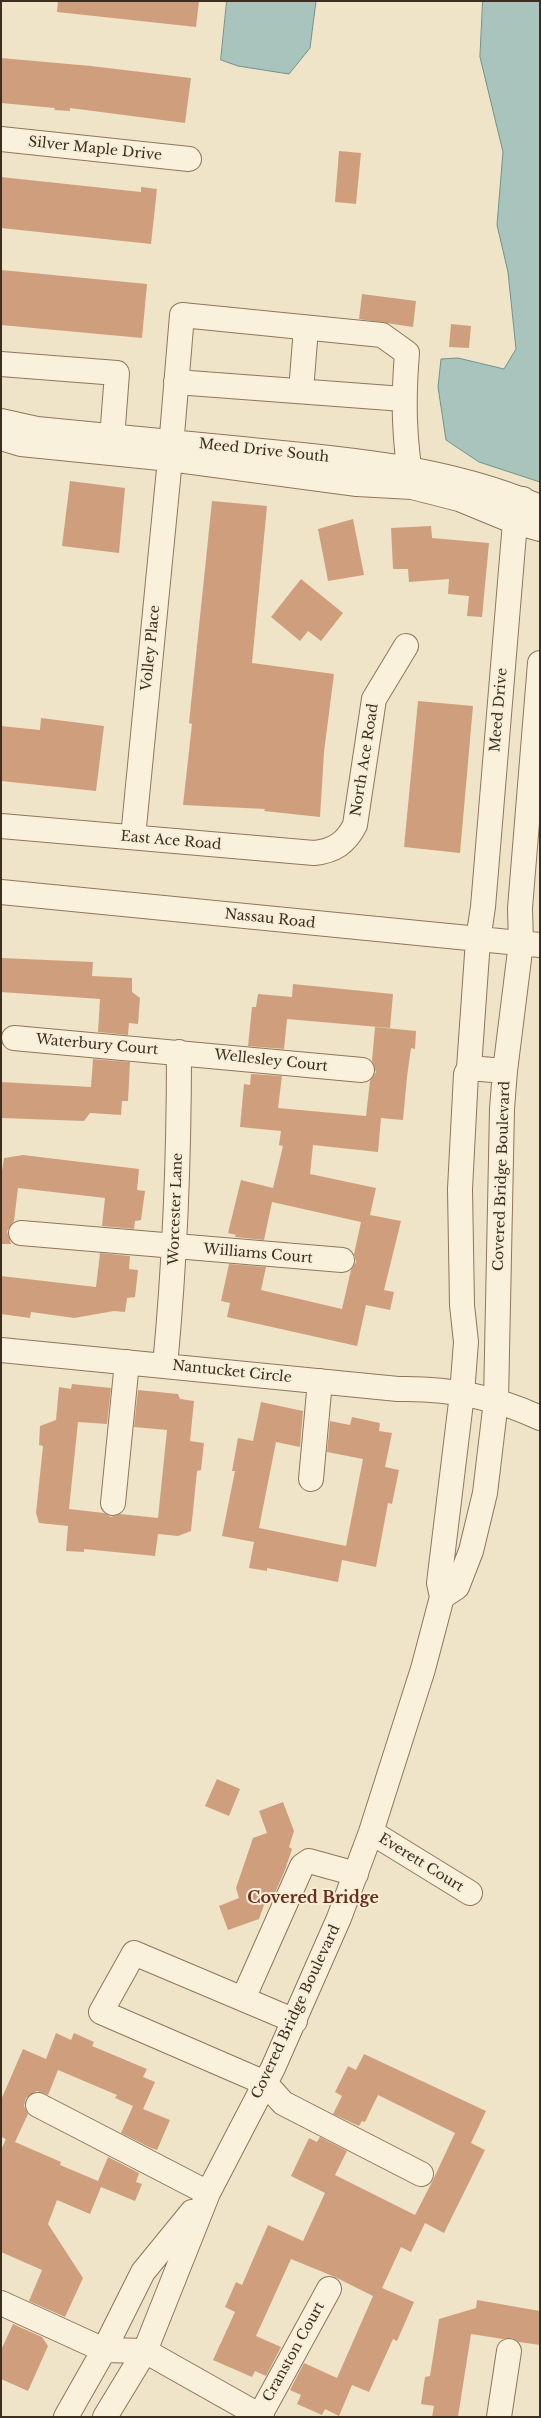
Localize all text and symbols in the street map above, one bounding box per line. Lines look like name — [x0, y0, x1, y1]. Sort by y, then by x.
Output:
street label: Silver Maple Drive — [27, 134, 163, 164]
street label: Meed Drive South — [198, 436, 330, 466]
street label: Volley Place — [138, 604, 164, 692]
street label: Meed Drive — [487, 667, 511, 753]
street label: North Ace Road — [348, 702, 382, 818]
street label: East Ace Road — [120, 828, 222, 854]
street label: Nassau Road — [224, 906, 316, 932]
street label: Waterbury Court — [35, 1031, 159, 1059]
street label: Wellesley Court — [213, 1047, 329, 1075]
street label: Covered Bridge Boulevard — [490, 1081, 514, 1271]
street label: Worcester Lane — [166, 1152, 186, 1266]
street label: Williams Court — [203, 1241, 313, 1267]
street label: Nantucket Circle — [172, 1357, 292, 1387]
street label: Everett Court — [375, 1830, 467, 1896]
district label: Covered Bridge — [247, 1888, 379, 1908]
street label: Covered Bridge Boulevard — [248, 1922, 344, 2102]
street label: Cranston Court — [260, 2299, 328, 2405]

